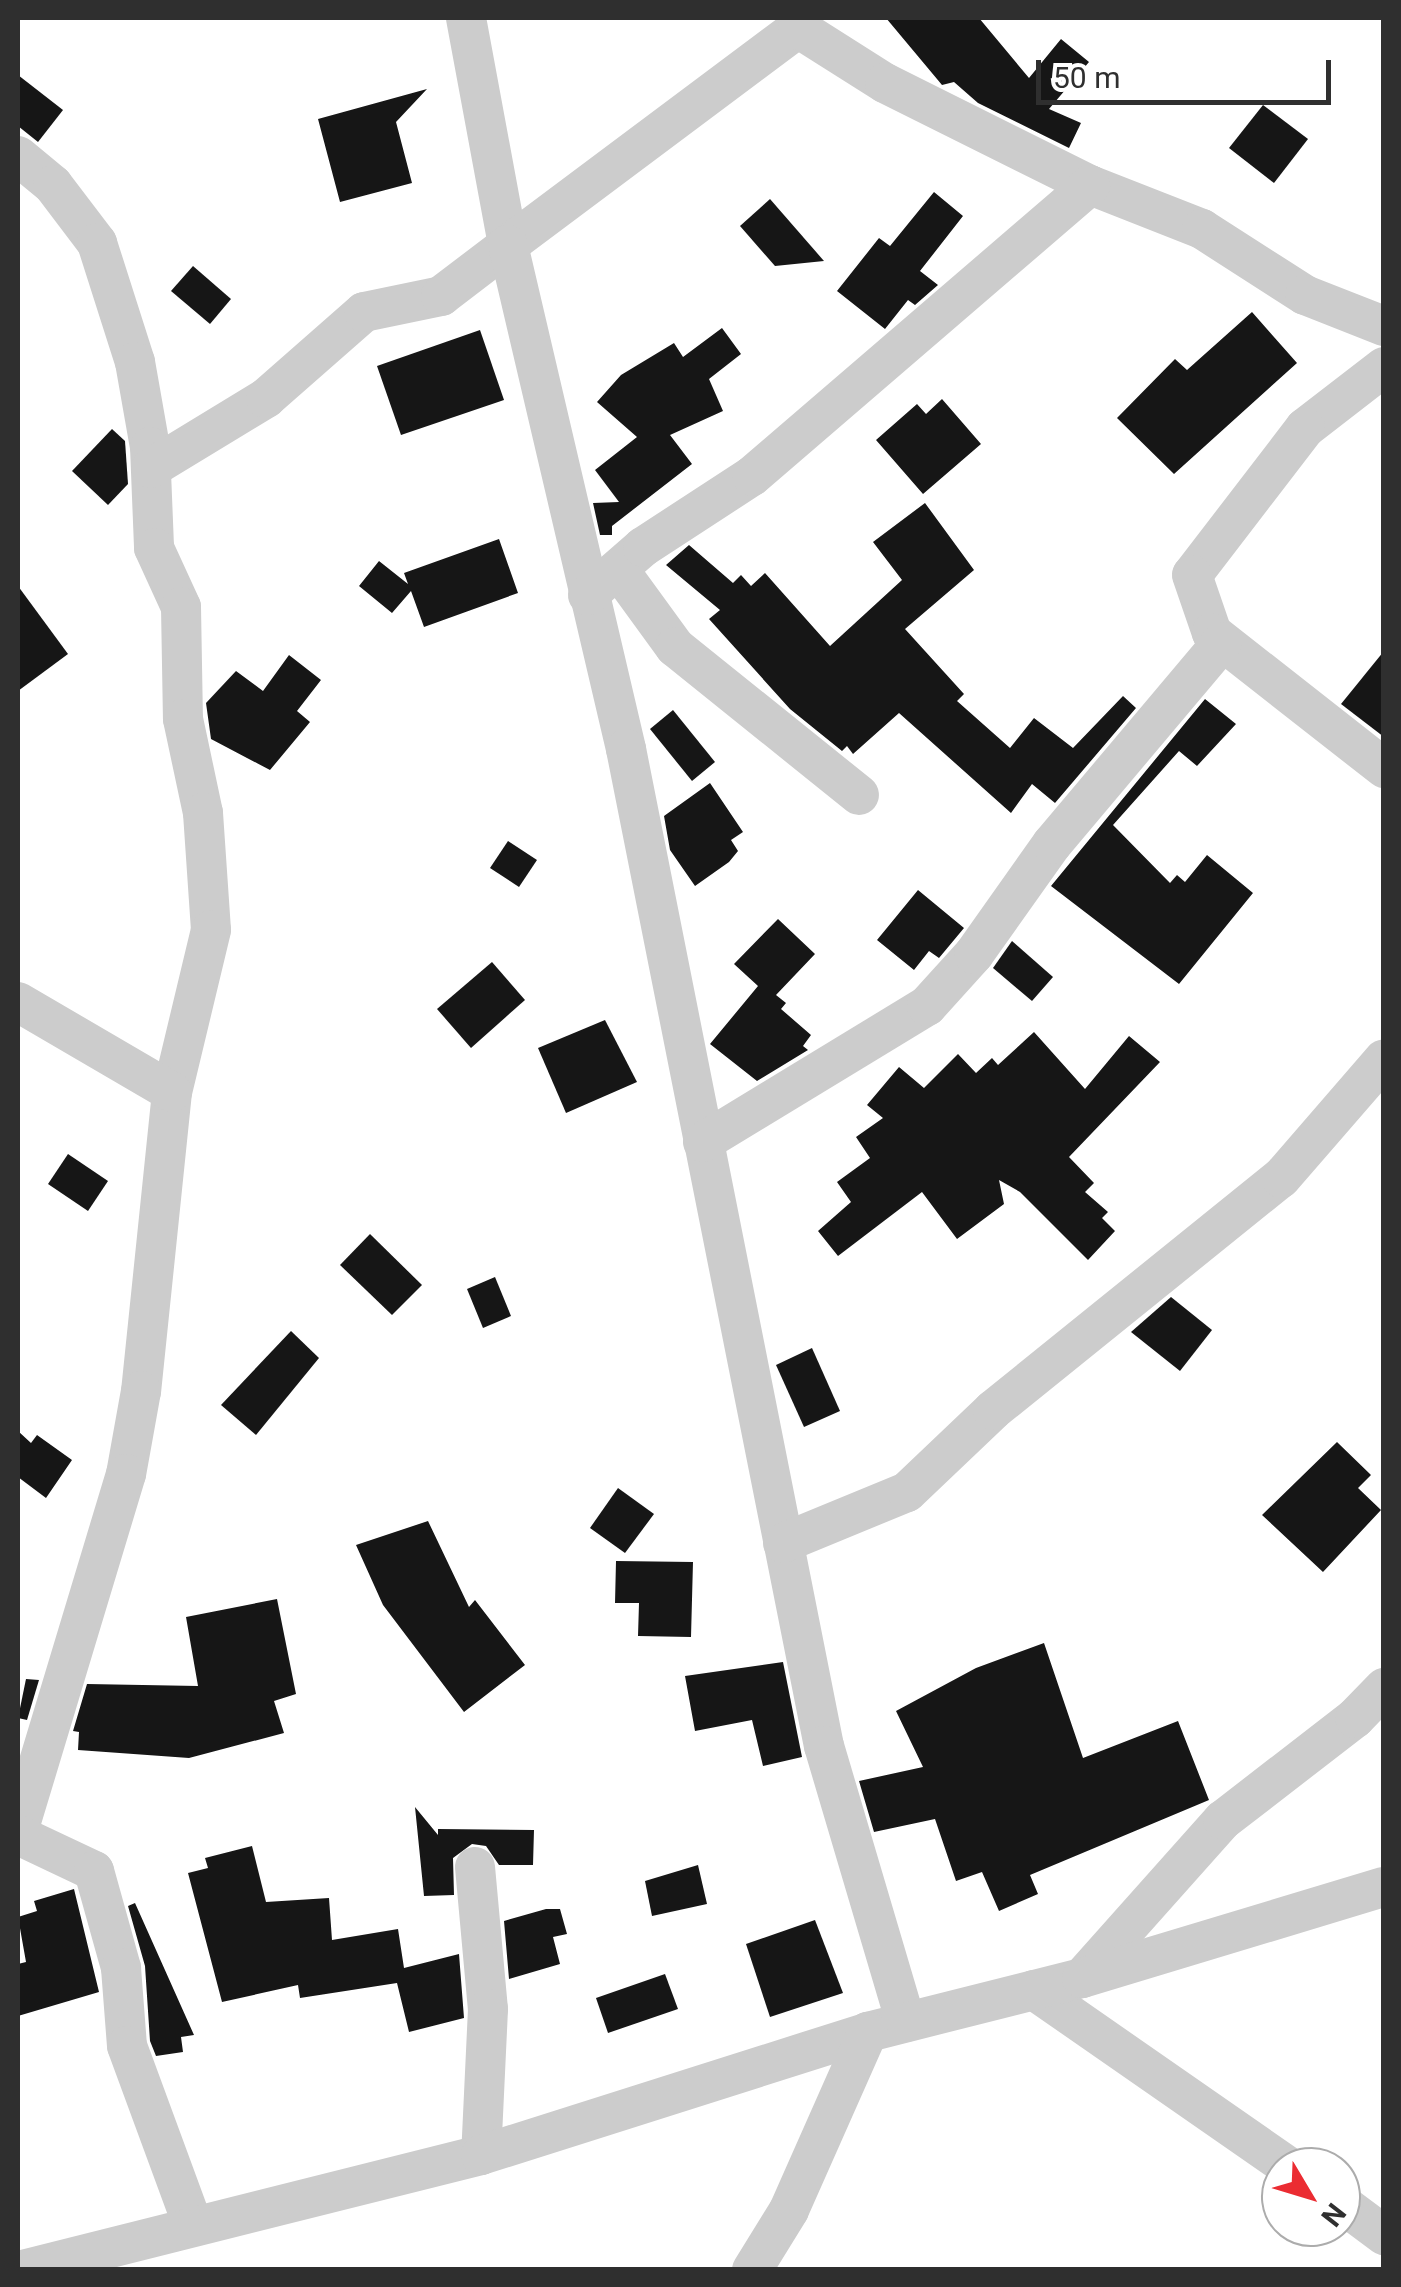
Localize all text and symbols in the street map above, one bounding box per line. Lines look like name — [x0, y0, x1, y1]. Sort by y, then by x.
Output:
scale bar — [1041, 40, 1336, 102]
text: 50 m — [1053, 60, 1120, 95]
north arrow — [1261, 2147, 1361, 2247]
text: N — [1314, 2197, 1353, 2232]

